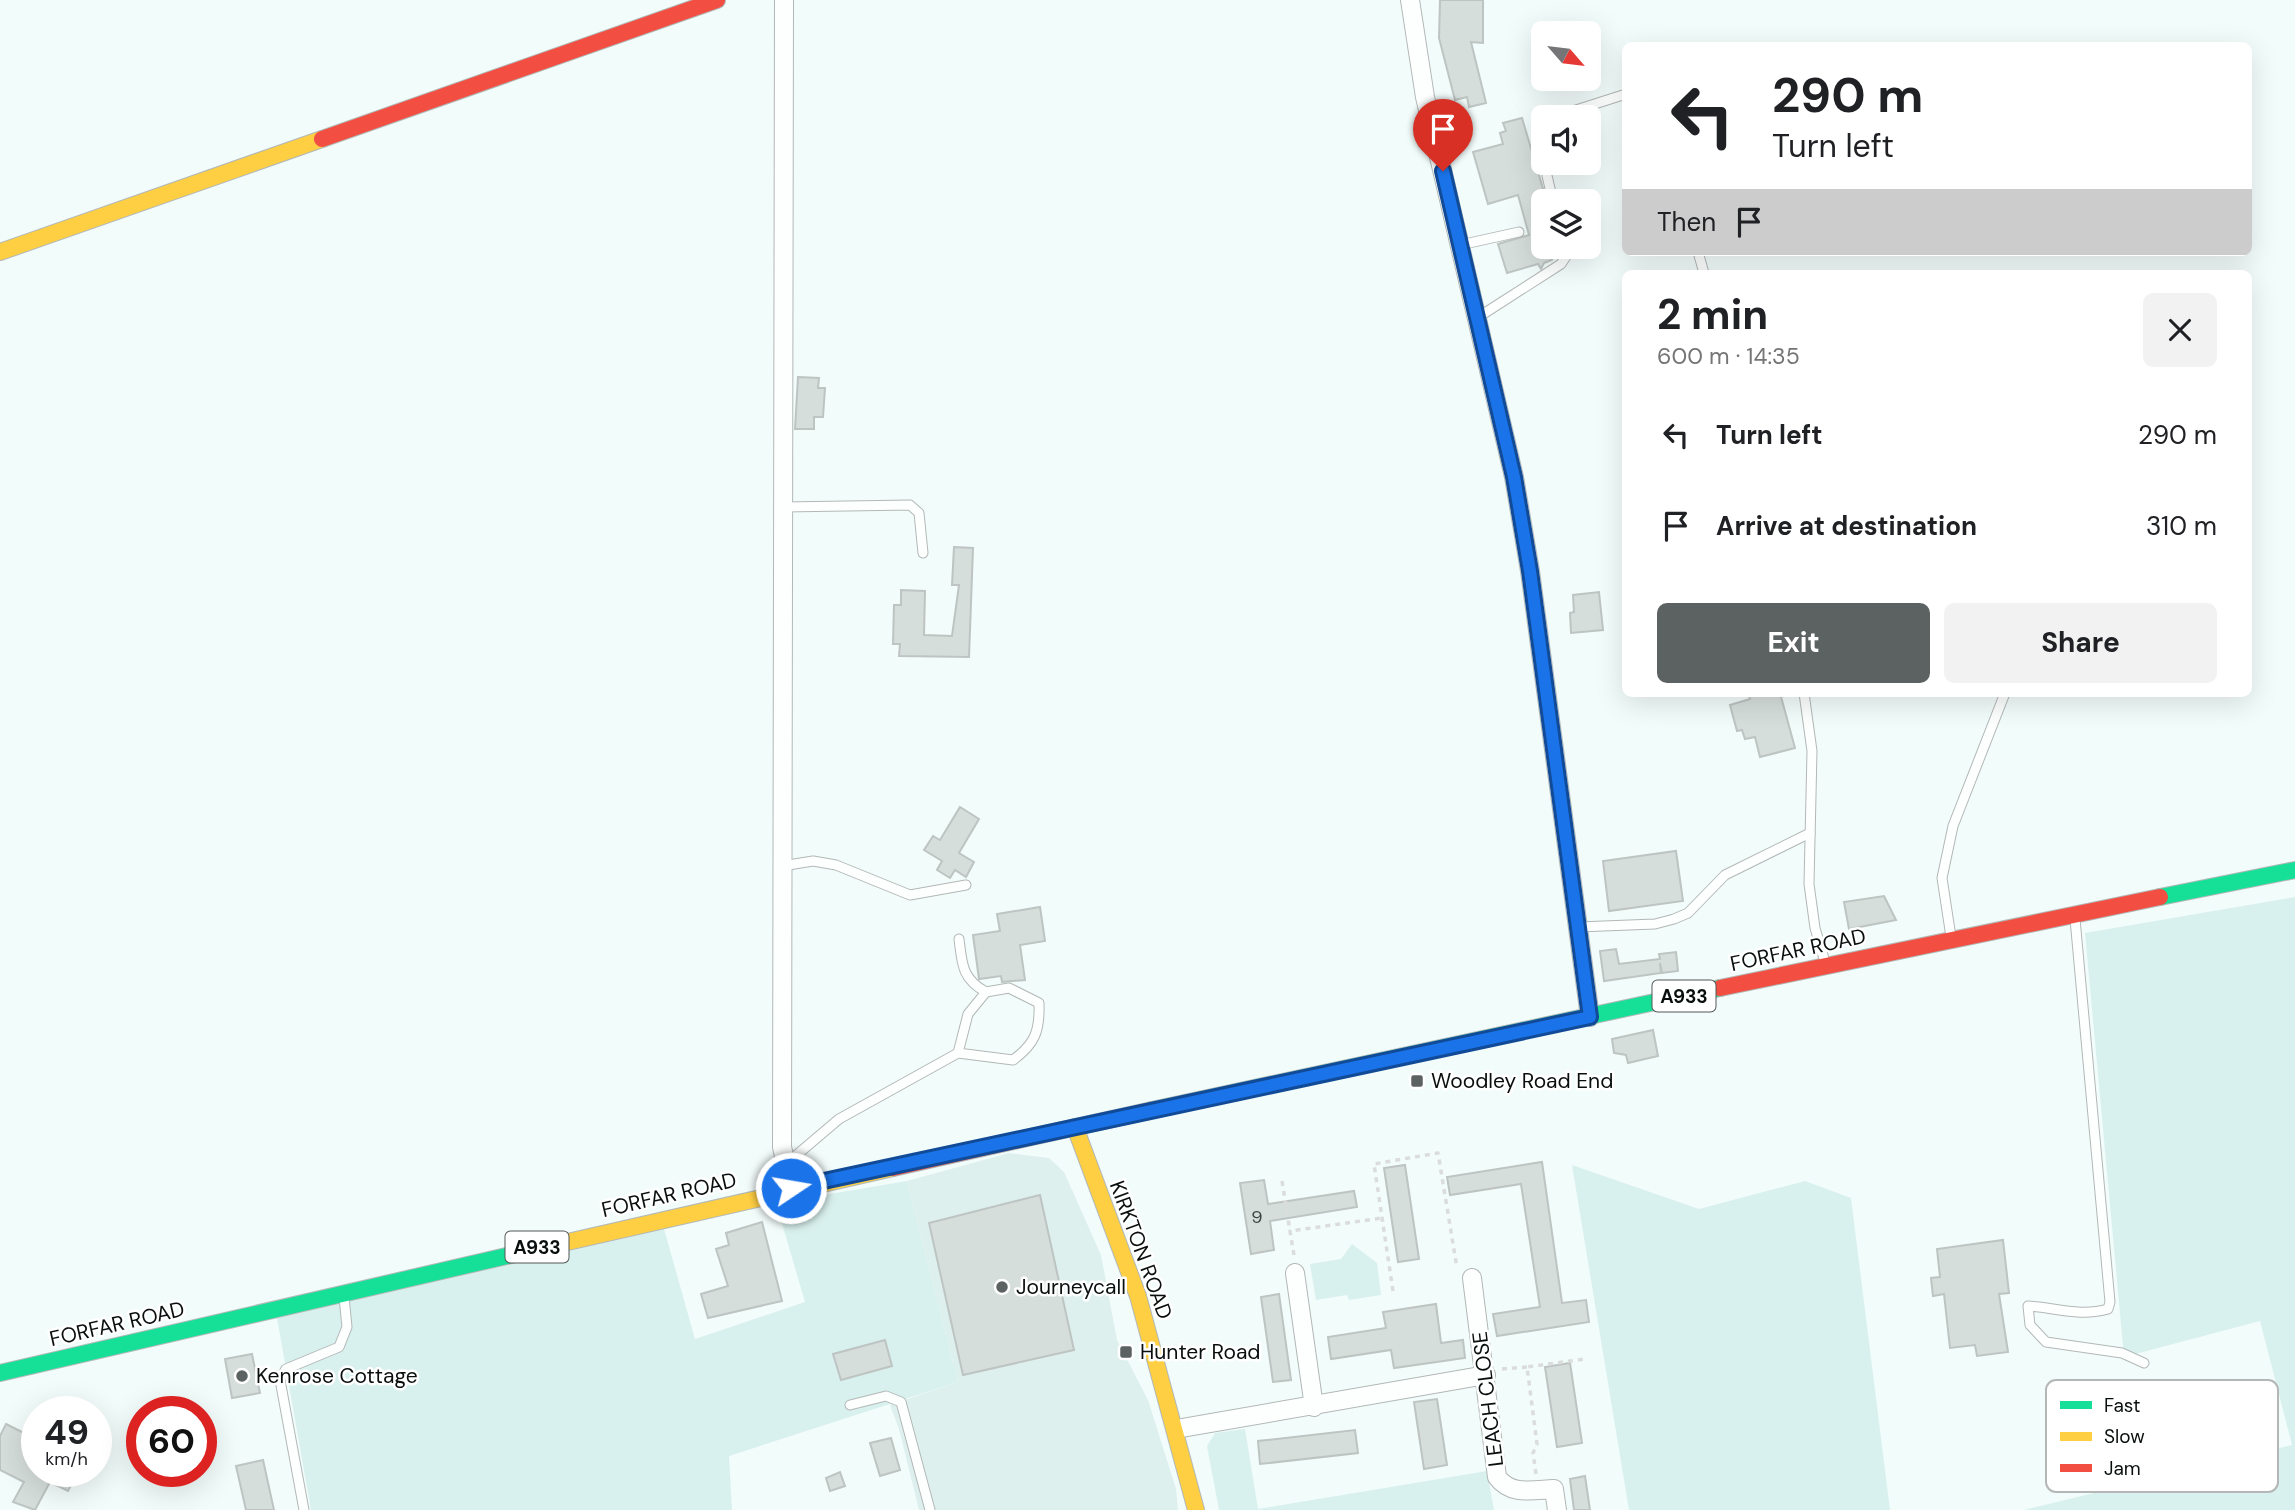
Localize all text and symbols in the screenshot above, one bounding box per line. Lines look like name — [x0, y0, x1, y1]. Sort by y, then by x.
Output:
north arrow — [1531, 21, 1601, 91]
map controls — [1531, 21, 1601, 259]
text: 290 m — [1772, 63, 1923, 127]
icon: left — [1657, 70, 1748, 161]
pin — [1413, 99, 1473, 171]
button: sound — [1531, 105, 1601, 175]
icon: arrive — [1424, 110, 1462, 148]
text: Turn left — [1772, 125, 1894, 167]
button: layers — [1531, 189, 1601, 259]
icon: arrive — [1730, 203, 1768, 241]
text: Then — [1657, 205, 1716, 239]
text: 2 min — [1657, 287, 1768, 342]
button: close — [2143, 293, 2217, 367]
text: 600 m · 14:35 — [1657, 341, 1800, 371]
icon: left — [1657, 416, 1695, 454]
text: Turn left — [1716, 418, 1823, 452]
text: 290 m — [2138, 418, 2217, 452]
icon: arrive — [1657, 507, 1695, 545]
text: Arrive at destination — [1716, 509, 1977, 543]
text: 310 m — [2146, 509, 2217, 543]
button: Exit — [1657, 603, 1930, 683]
button: Share — [1944, 603, 2217, 683]
street label: FORFAR ROAD — [1728, 922, 1868, 978]
road number: A933 — [1652, 980, 1716, 1012]
place label: Woodley Road End — [1431, 1067, 1613, 1095]
marker: Woodley Road End — [1409, 1073, 1425, 1089]
position arrow — [754, 1151, 828, 1225]
street label: FORFAR ROAD — [599, 1166, 739, 1224]
street label: KIRKTON ROAD — [1103, 1177, 1179, 1323]
house number: 9 — [1251, 1205, 1263, 1229]
road number: A933 — [505, 1232, 568, 1262]
place label: Journeycall — [1016, 1273, 1126, 1301]
marker: Journeycall — [994, 1279, 1010, 1295]
street label: FORFAR ROAD — [47, 1295, 187, 1353]
street label: LEACH CLOSE — [1466, 1330, 1510, 1468]
place label: Hunter Road — [1140, 1338, 1261, 1366]
marker: Hunter Road — [1118, 1344, 1134, 1360]
place label: Kenrose Cottage — [256, 1362, 418, 1390]
marker: Kenrose Cottage — [234, 1368, 250, 1384]
legend — [2046, 1380, 2278, 1492]
text: Fast — [2104, 1393, 2140, 1418]
speed limit sign: 60 — [126, 1396, 217, 1487]
text: 49 — [44, 1409, 89, 1455]
text: Slow — [2104, 1424, 2145, 1449]
text: km/h — [45, 1447, 88, 1471]
text: Jam — [2104, 1456, 2141, 1481]

